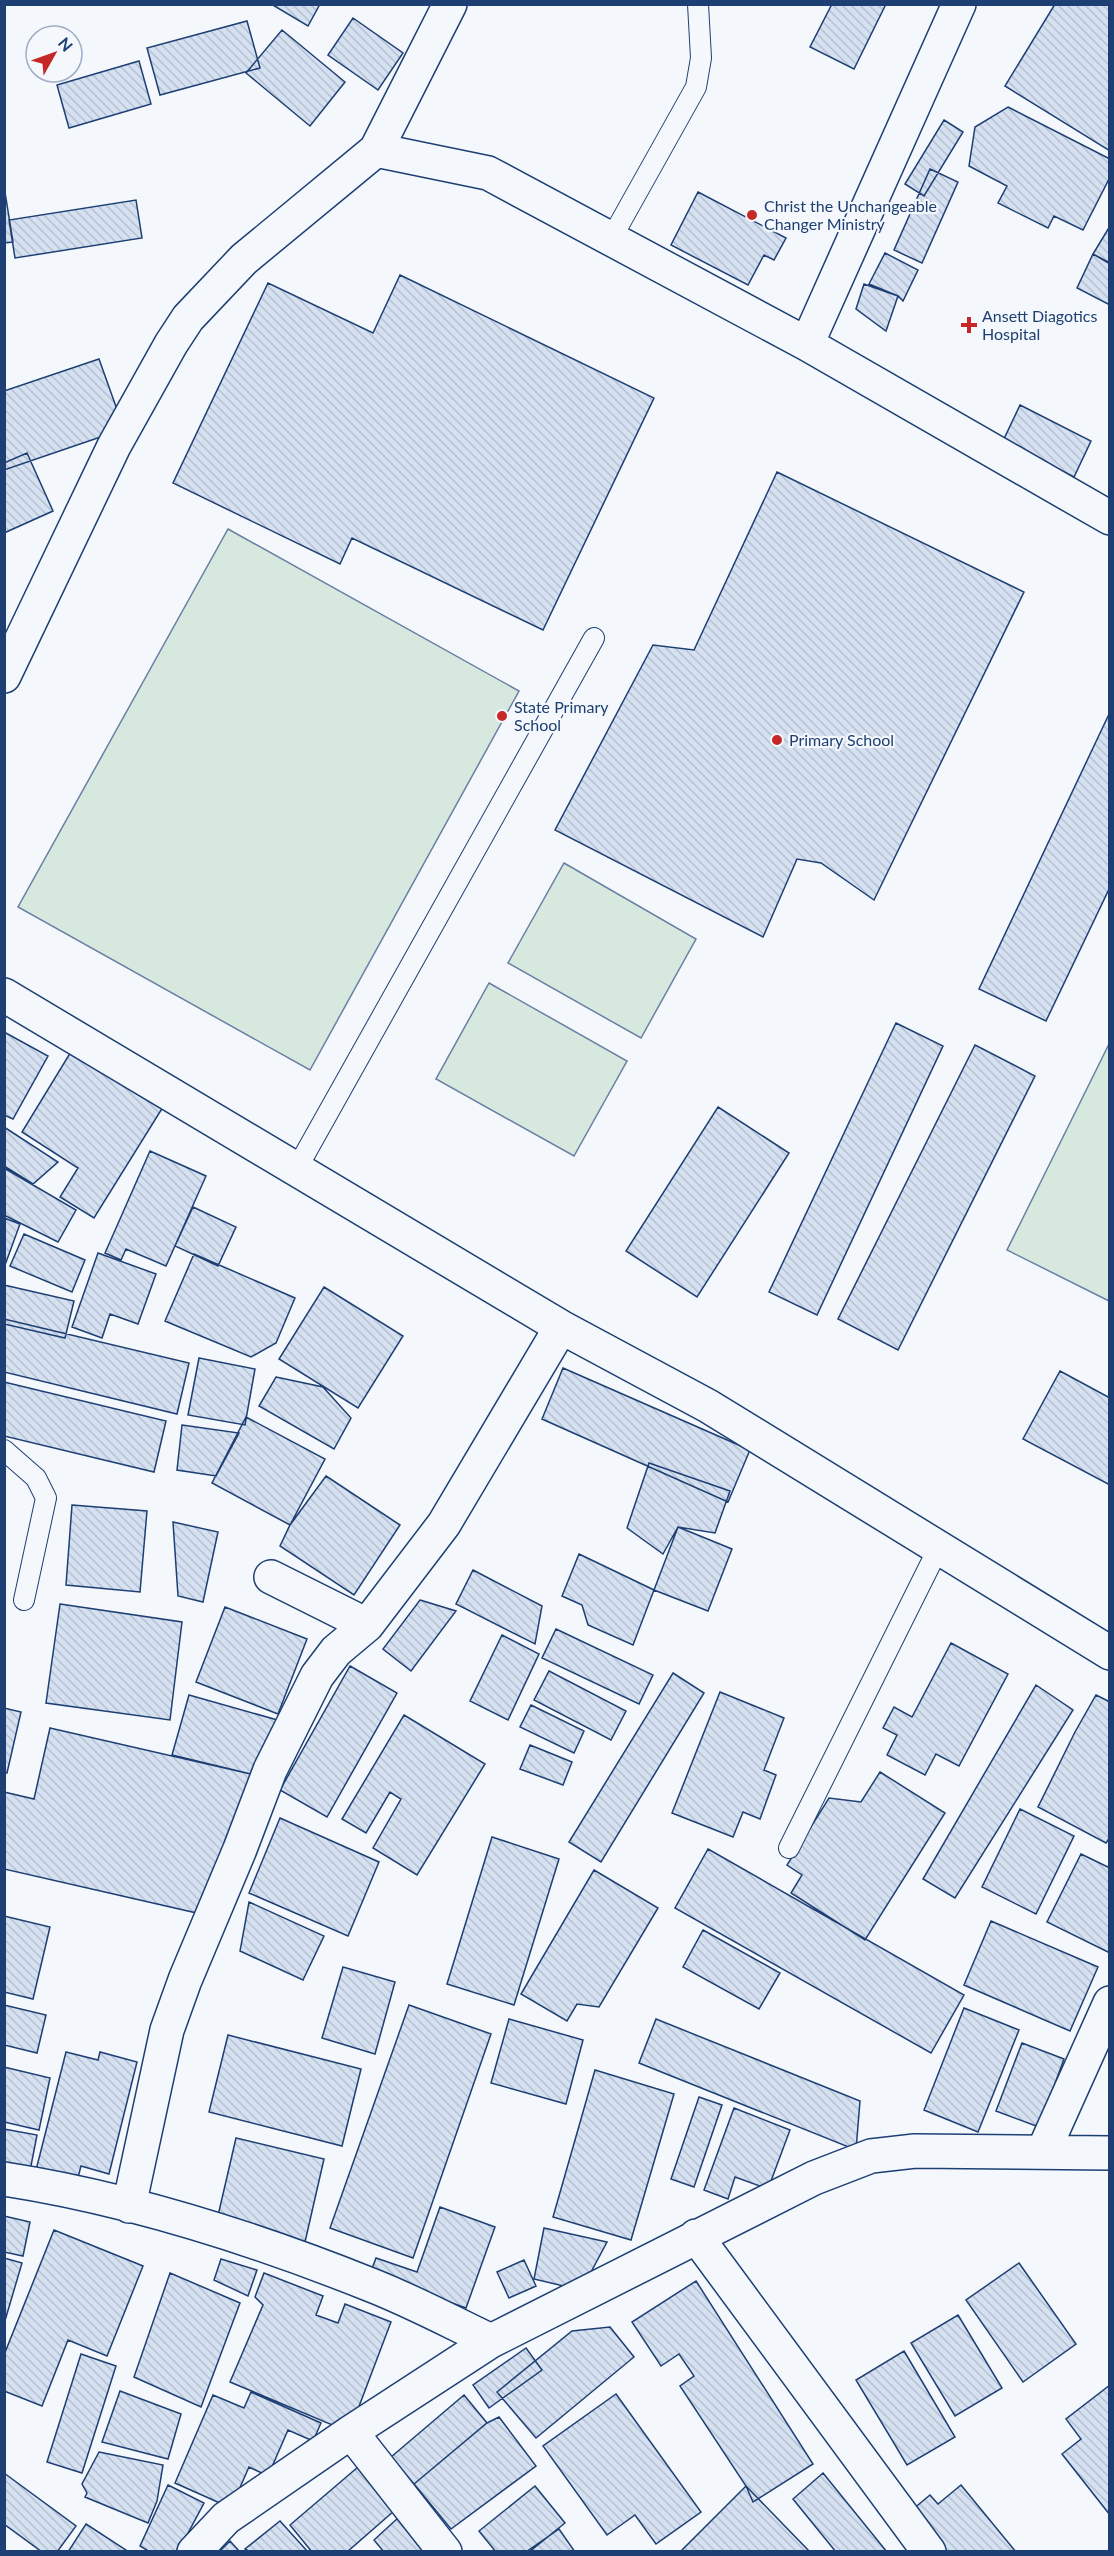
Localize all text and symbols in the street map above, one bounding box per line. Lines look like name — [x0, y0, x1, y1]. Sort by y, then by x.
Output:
north arrow — [24, 24, 84, 84]
text: N — [55, 33, 77, 55]
place label: Christ the Unchangeable Changer Ministry — [764, 196, 937, 233]
marker: Christ the Unchangeable Changer Ministry — [745, 208, 759, 222]
place label: Ansett Diagotics Hospital — [982, 306, 1097, 343]
marker: Ansett Diagotics Hospital — [960, 316, 978, 334]
place label: State Primary School — [514, 697, 609, 734]
marker: State Primary School — [495, 709, 509, 723]
place label: Primary School — [789, 730, 894, 749]
marker: Primary School — [770, 733, 784, 747]

